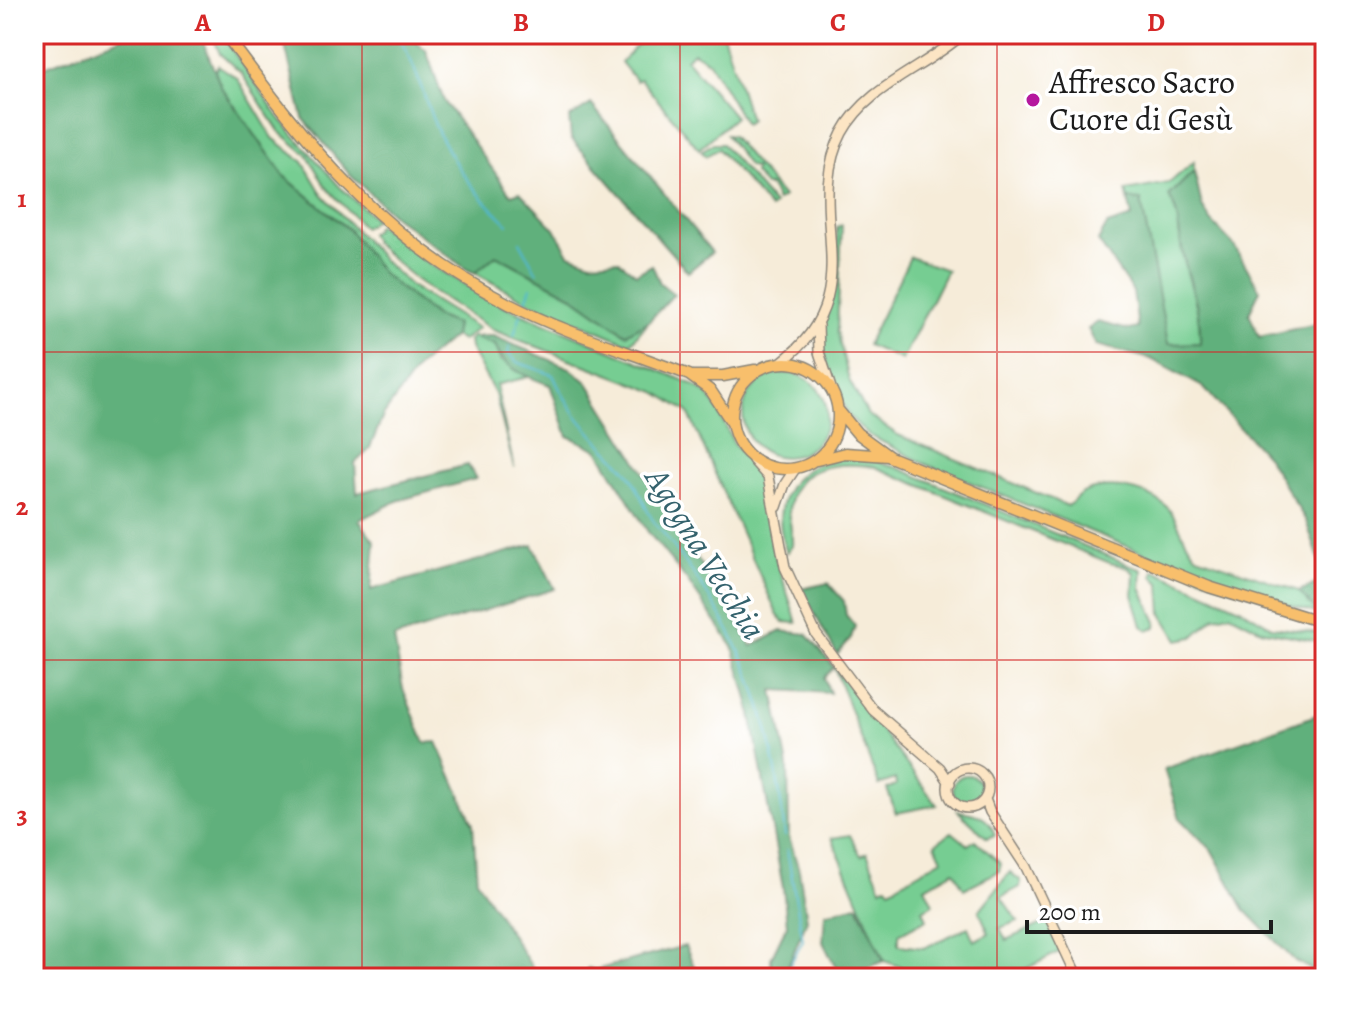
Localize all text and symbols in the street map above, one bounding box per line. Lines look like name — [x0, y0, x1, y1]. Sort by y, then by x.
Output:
text: A — [194, 5, 212, 40]
text: B — [513, 5, 529, 40]
text: C — [830, 5, 846, 40]
text: D — [1147, 5, 1165, 40]
place label: Affresco Sacro Cuore di Gesù — [1048, 60, 1235, 141]
marker: Affresco Sacro Cuore di Gesù — [1024, 91, 1042, 109]
text: 1 — [17, 181, 27, 216]
water label: Agogna Vecchia — [633, 456, 777, 648]
text: 2 — [16, 489, 29, 524]
text: 3 — [16, 797, 28, 832]
scale bar — [1027, 884, 1271, 934]
text: 200 m — [1039, 896, 1101, 928]

